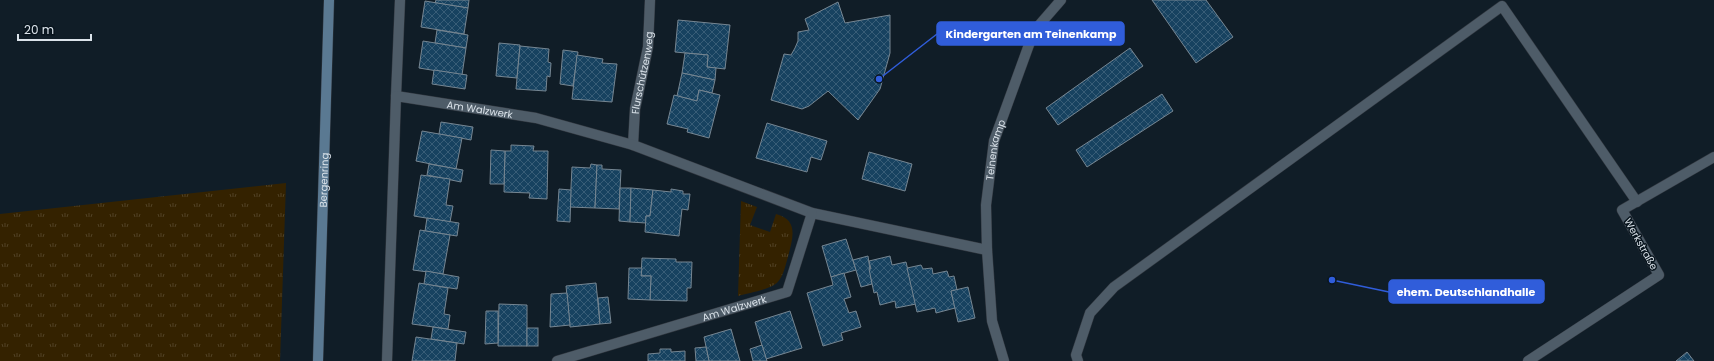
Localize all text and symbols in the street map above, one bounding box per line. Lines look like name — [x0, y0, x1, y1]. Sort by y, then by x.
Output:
scale bar — [18, 16, 91, 42]
text: 20 m — [24, 21, 54, 38]
callout: Kindergarten am Teinenkamp — [937, 22, 1124, 45]
text: Kindergarten am Teinenkamp — [946, 26, 1117, 42]
street label: Flurschützenweg — [627, 31, 656, 114]
street label: Am Walzwerk — [446, 97, 515, 122]
street label: Teinenkamp — [982, 117, 1009, 181]
street label: Bergenring — [315, 152, 332, 208]
street label: Werkstraße — [1621, 215, 1661, 273]
callout: ehem. Deutschlandhalle — [1389, 280, 1544, 303]
text: ehem. Deutschlandhalle — [1397, 284, 1536, 300]
street label: Am Walzwerk — [700, 291, 769, 325]

